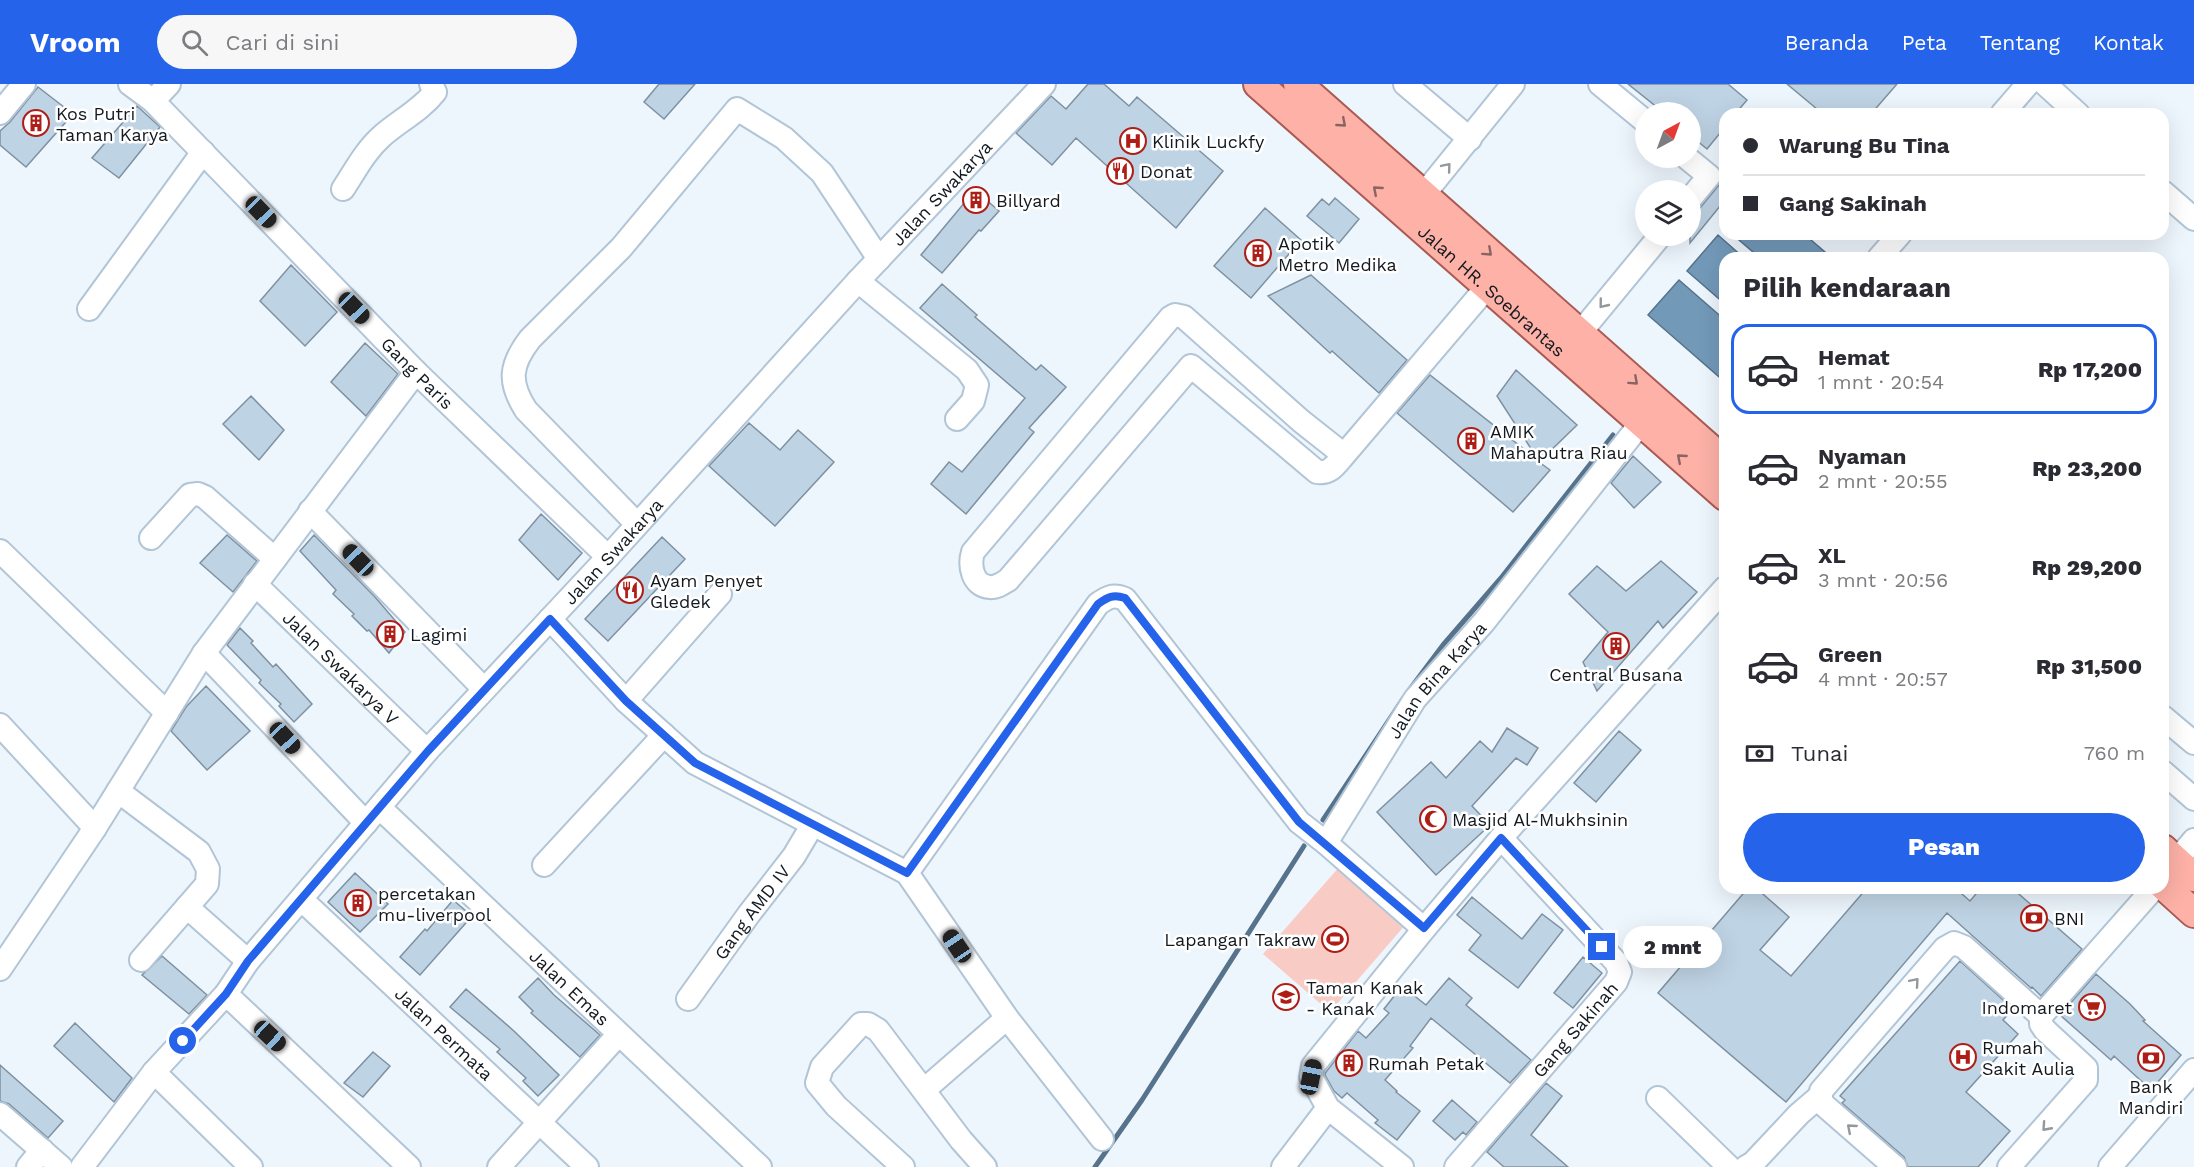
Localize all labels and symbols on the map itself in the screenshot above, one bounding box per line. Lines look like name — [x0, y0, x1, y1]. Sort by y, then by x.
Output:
north arrow — [1635, 102, 1701, 168]
place label: Kos Putri Taman Karya — [56, 103, 168, 145]
building icon: Kos Putri Taman Karya — [21, 108, 51, 138]
one-way arrow — [1335, 116, 1346, 127]
hospital icon: Klinik Luckfy — [1118, 126, 1148, 156]
place label: Klinik Luckfy — [1152, 131, 1265, 152]
street label: Jalan Swakarya — [887, 136, 996, 250]
restaurant icon: Donat — [1105, 156, 1135, 186]
place label: Donat — [1140, 161, 1193, 182]
one-way arrow — [1439, 163, 1450, 174]
building icon: Billyard — [961, 185, 991, 215]
one-way arrow — [1373, 186, 1384, 197]
place label: Billyard — [996, 190, 1061, 211]
car — [242, 193, 280, 231]
street label: Jalan HR. Soebrantas — [1414, 220, 1570, 361]
place label: Apotik Metro Medika — [1278, 233, 1397, 275]
building icon: Apotik Metro Medika — [1243, 238, 1273, 268]
one-way arrow — [1482, 245, 1492, 256]
car — [335, 289, 373, 327]
one-way arrow — [1599, 297, 1610, 308]
street label: Gang Paris — [377, 333, 458, 413]
one-way arrow — [1627, 374, 1638, 385]
place label: AMIK Mahaputra Riau — [1490, 421, 1628, 463]
building icon: AMIK Mahaputra Riau — [1456, 426, 1486, 456]
one-way arrow — [1677, 454, 1688, 465]
street label: Jalan Swakarya — [559, 494, 667, 608]
car — [339, 541, 377, 579]
place label: Ayam Penyet Gledek — [650, 570, 763, 612]
restaurant icon: Ayam Penyet Gledek — [615, 575, 645, 605]
street label: Jalan Swakarya V — [279, 607, 404, 729]
street label: Jalan Bina Karya — [1383, 617, 1490, 742]
building icon: Lagimi — [375, 619, 405, 649]
place label: Lagimi — [410, 624, 467, 645]
building icon: Central Busana — [1601, 631, 1631, 661]
place label: Central Busana — [1549, 664, 1683, 685]
car — [266, 719, 304, 757]
mosque icon: Masjid Al-Mukhsinin — [1418, 804, 1448, 834]
place label: Masjid Al-Mukhsinin — [1452, 809, 1628, 830]
street label: Gang AMD IV — [710, 860, 794, 963]
place label: percetakan mu-liverpool — [378, 883, 492, 925]
building icon: percetakan mu-liverpool — [343, 888, 373, 918]
bank icon: BNI — [2019, 903, 2049, 933]
place label: BNI — [2054, 908, 2084, 929]
sports icon: Lapangan Takraw — [1320, 924, 1350, 954]
car — [939, 926, 975, 966]
callout: 2 mnt — [1623, 926, 1722, 968]
place label: Lapangan Takraw — [1164, 929, 1316, 950]
route end — [1588, 933, 1615, 960]
street label: Jalan Emas — [526, 945, 614, 1030]
place label: Taman Kanak - Kanak — [1306, 977, 1423, 1019]
street label: Gang Sakinah — [1528, 977, 1622, 1081]
one-way arrow — [1908, 978, 1919, 989]
street label: Jalan Permata — [391, 982, 498, 1084]
school or university icon: Taman Kanak - Kanak — [1271, 982, 1301, 1012]
supermarket icon: Indomaret — [2077, 992, 2107, 1022]
place label: Indomaret — [1981, 997, 2072, 1018]
car — [251, 1017, 289, 1055]
route start — [169, 1027, 196, 1054]
place label: Rumah Sakit Aulia — [1982, 1037, 2075, 1079]
hospital icon: Rumah Sakit Aulia — [1948, 1042, 1978, 1072]
bank icon: Bank Mandiri — [2136, 1043, 2166, 1073]
building icon: Rumah Petak — [1334, 1048, 1364, 1078]
place label: Rumah Petak — [1368, 1053, 1484, 1074]
car — [1299, 1058, 1323, 1096]
place label: Bank Mandiri — [2119, 1076, 2183, 1118]
one-way arrow — [2042, 1120, 2053, 1130]
one-way arrow — [1847, 1124, 1858, 1135]

